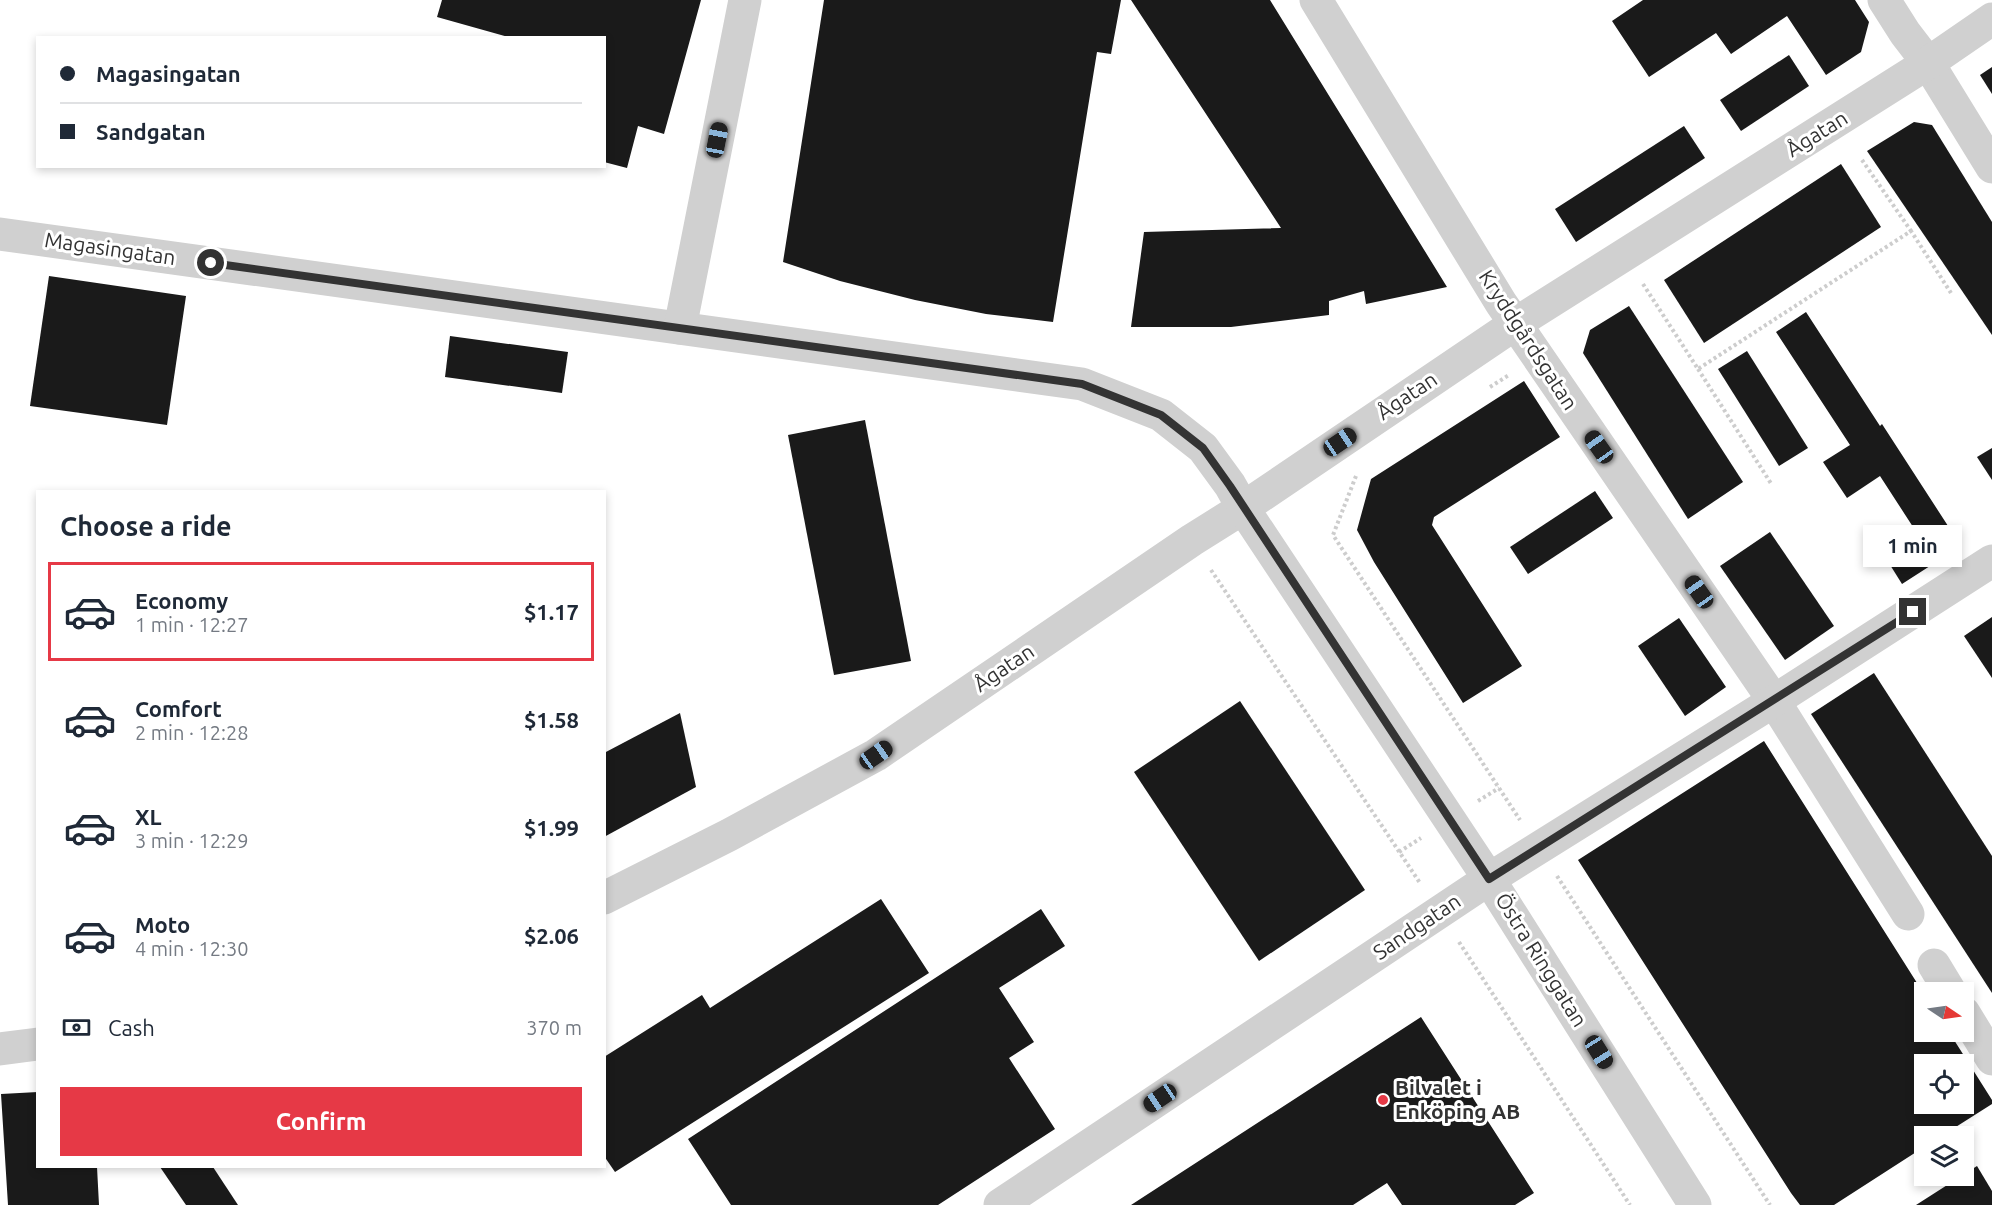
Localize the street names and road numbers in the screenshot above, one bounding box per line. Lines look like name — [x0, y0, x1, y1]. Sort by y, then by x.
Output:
street label: Ågatan — [1781, 105, 1851, 161]
street label: Magasingatan — [43, 227, 177, 269]
street label: Kryddgårdsgatan — [1475, 265, 1583, 414]
street label: Ågatan — [1372, 366, 1441, 424]
street label: Ågatan — [969, 638, 1038, 696]
street label: Sandgatan — [1368, 888, 1465, 964]
street label: Östra Ringgatan — [1491, 888, 1593, 1031]

